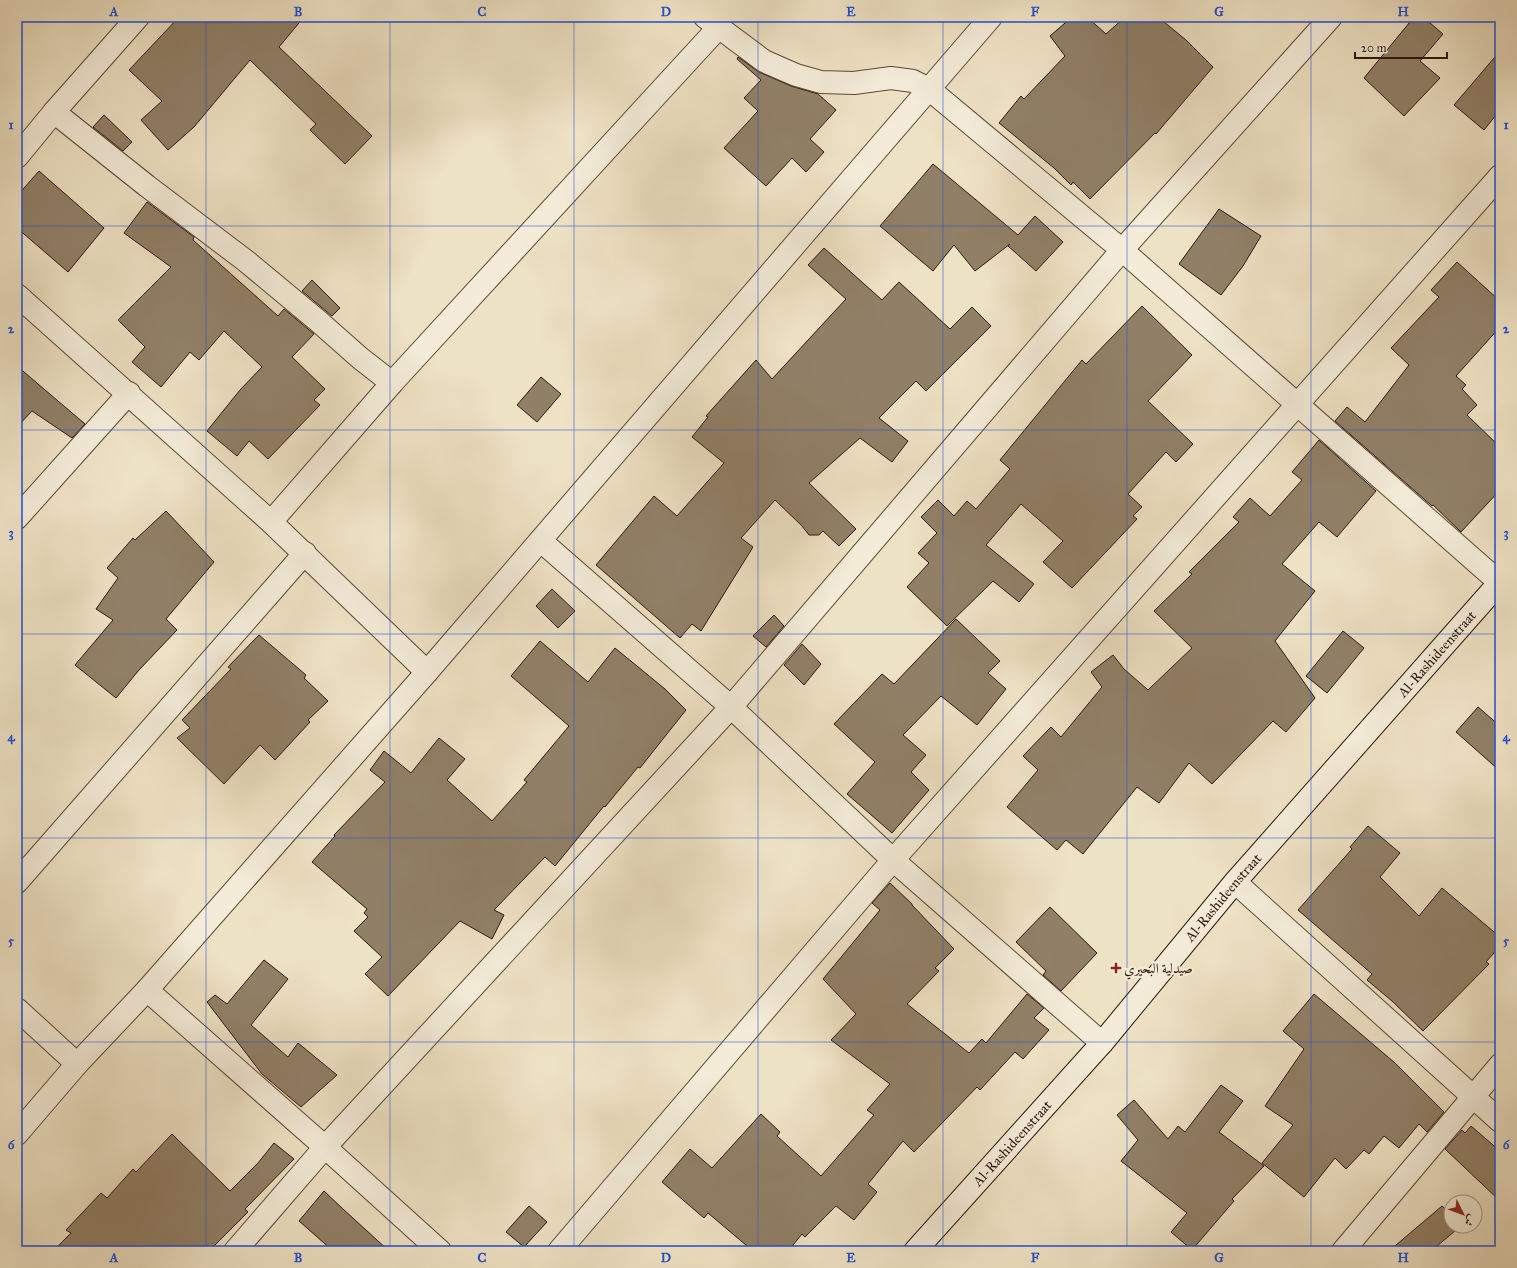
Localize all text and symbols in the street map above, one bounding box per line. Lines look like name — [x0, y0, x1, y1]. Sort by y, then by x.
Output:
text: A — [109, 4, 119, 20]
text: B — [294, 4, 303, 20]
text: C — [478, 4, 487, 20]
text: D — [661, 4, 671, 20]
text: E — [846, 4, 856, 20]
text: F — [1031, 4, 1040, 20]
text: G — [1214, 4, 1224, 20]
text: H — [1397, 4, 1409, 20]
scale bar — [1355, 34, 1447, 60]
text: 20 m — [1361, 41, 1387, 55]
text: 1 — [8, 117, 14, 133]
text: 1 — [1503, 117, 1509, 133]
text: 2 — [8, 321, 15, 337]
text: 2 — [1503, 321, 1510, 337]
text: 3 — [8, 525, 14, 541]
text: 3 — [1503, 525, 1509, 541]
street label: Al-Rashideenstraat — [1394, 607, 1480, 702]
text: 4 — [7, 729, 15, 745]
text: 4 — [1502, 729, 1510, 745]
street label: Al-Rashideenstraat — [1181, 850, 1265, 946]
text: 5 — [8, 933, 15, 949]
text: 5 — [1503, 933, 1510, 949]
place label: صيدلية البحيري — [1124, 960, 1193, 980]
marker: صيدلية البحيري — [1111, 963, 1121, 973]
street label: Al-Rashideenstraat — [969, 1097, 1055, 1191]
text: 6 — [8, 1137, 16, 1153]
text: 6 — [1503, 1137, 1511, 1153]
north arrow — [1443, 1194, 1483, 1234]
text: ش — [1462, 1212, 1479, 1229]
text: A — [109, 1250, 119, 1266]
text: B — [294, 1250, 303, 1266]
text: C — [478, 1250, 487, 1266]
text: D — [661, 1250, 671, 1266]
text: E — [846, 1250, 856, 1266]
text: F — [1031, 1250, 1040, 1266]
text: G — [1214, 1250, 1224, 1266]
text: H — [1397, 1250, 1409, 1266]

